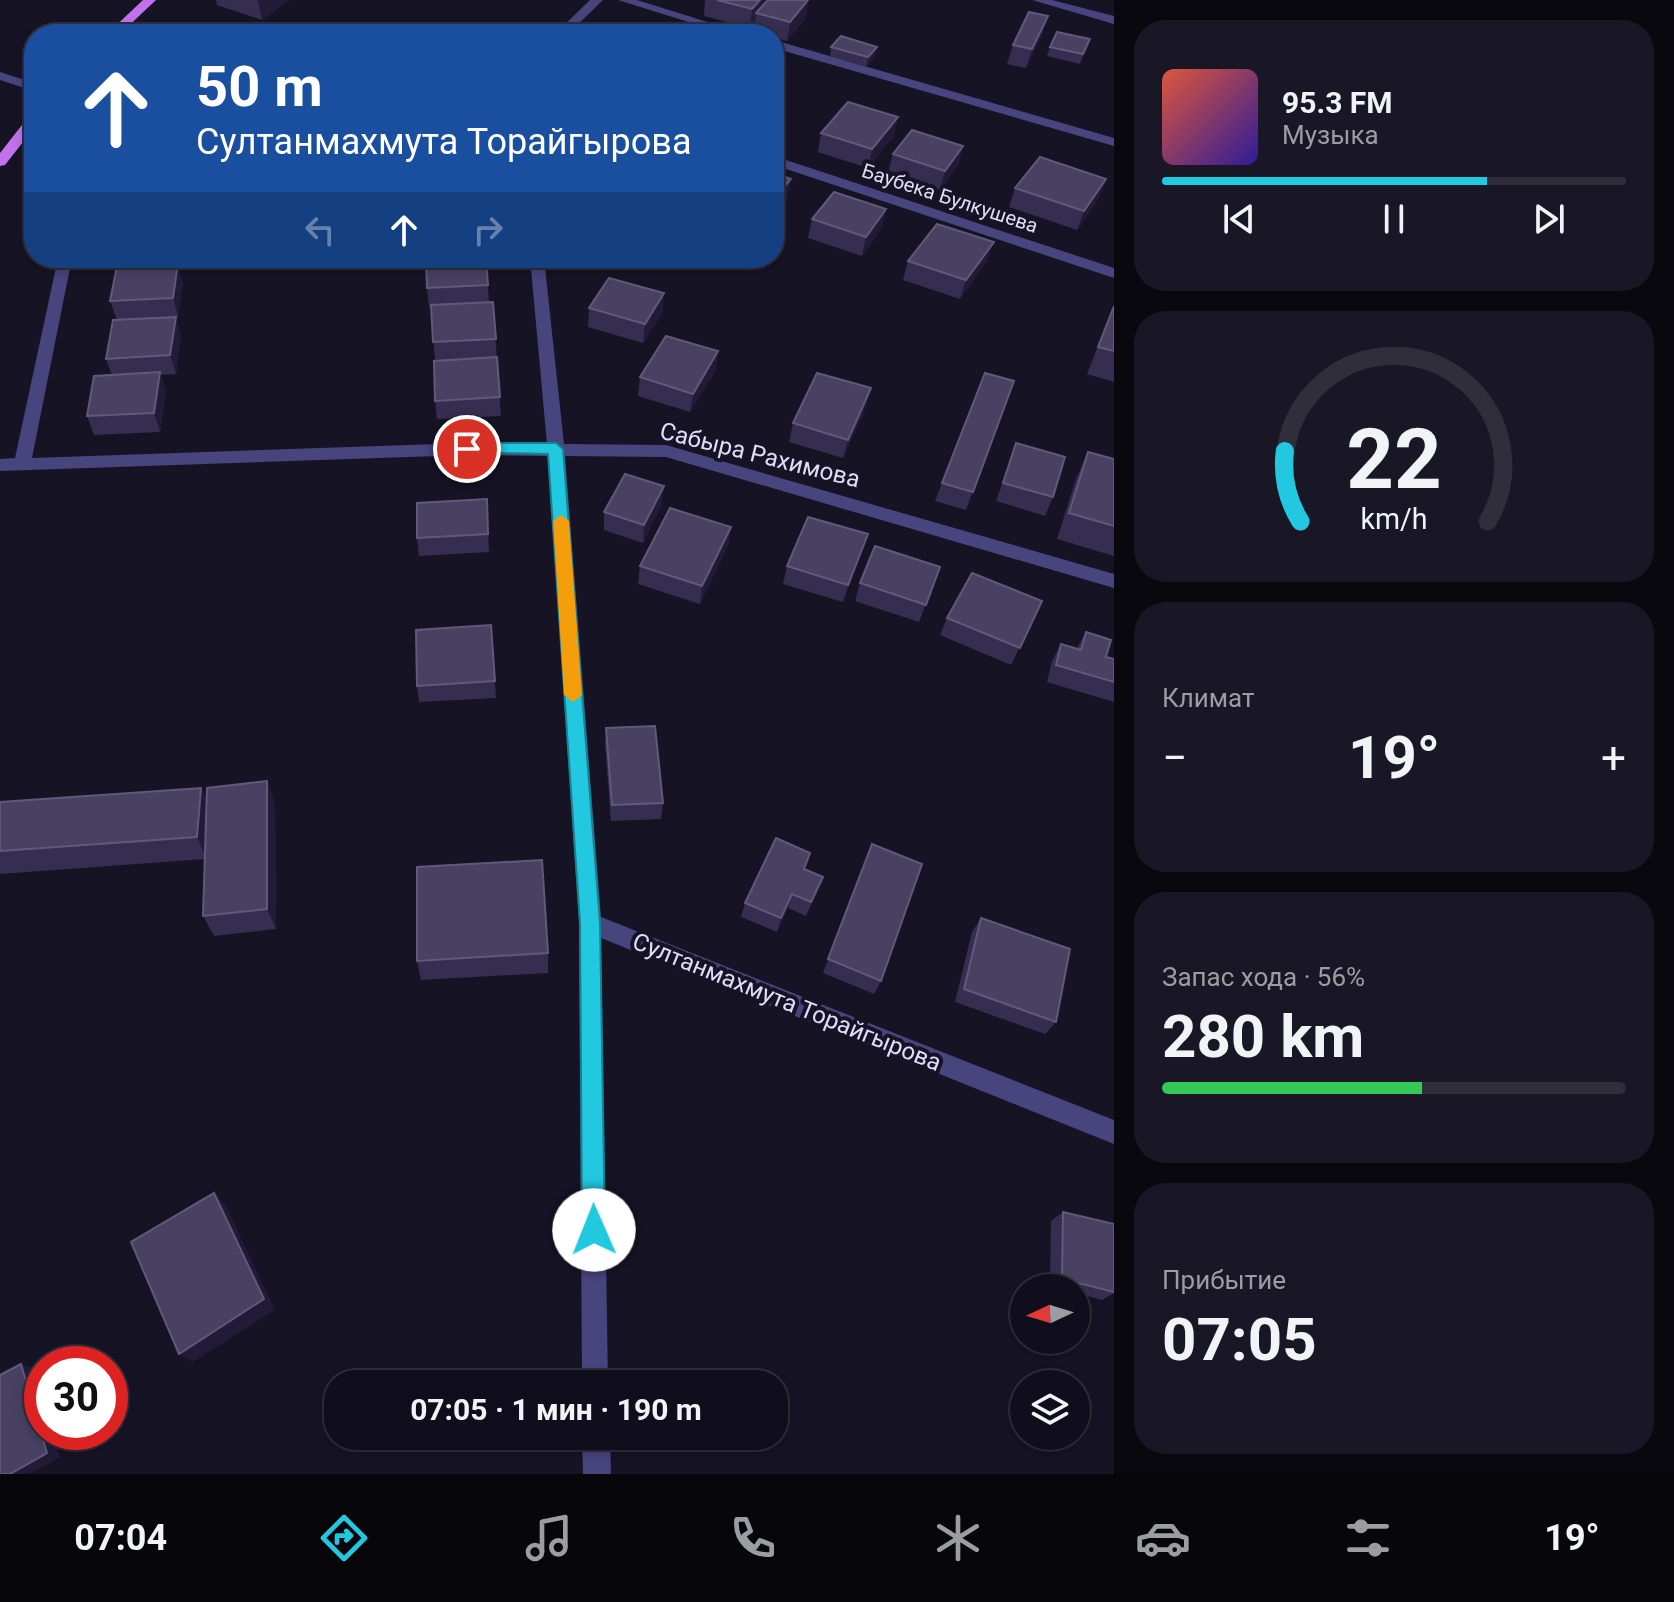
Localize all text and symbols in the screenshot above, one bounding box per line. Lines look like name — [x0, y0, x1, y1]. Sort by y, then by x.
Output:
text: 50 m — [196, 54, 323, 120]
icon: ahead — [64, 56, 168, 160]
text: 95.3 FM — [1282, 85, 1393, 120]
text: Музыка — [1282, 120, 1379, 150]
text: Султанмахмута Торайгырова — [196, 121, 691, 163]
street label: Баубека Булкушева — [859, 158, 1041, 238]
icon: previous — [1217, 197, 1261, 241]
icon: pause — [1372, 197, 1416, 241]
icon: next — [1527, 197, 1571, 241]
icon: left — [298, 208, 342, 252]
icon: ahead — [382, 208, 426, 252]
icon: right — [466, 208, 510, 252]
text: 22 — [1346, 411, 1442, 508]
pin — [433, 415, 501, 483]
street label: Сабыра Рахимова — [657, 417, 863, 493]
icon: arrive — [445, 427, 489, 471]
text: km/h — [1360, 502, 1428, 536]
text: Климат — [1162, 683, 1254, 713]
text: 19° — [1348, 722, 1440, 793]
text: − — [1162, 732, 1187, 784]
text: + — [1601, 732, 1626, 784]
street label: Султанмахмута Торайгырова — [629, 927, 945, 1077]
text: Запас хода · 56% — [1162, 962, 1365, 992]
text: 280 km — [1162, 1001, 1364, 1072]
position arrow — [552, 1188, 636, 1272]
text: Прибытие — [1162, 1265, 1286, 1295]
north arrow — [1010, 1274, 1090, 1354]
map controls — [1010, 1274, 1090, 1450]
text: 07:05 — [1162, 1304, 1317, 1375]
speed limit sign: 30 — [24, 1346, 128, 1450]
button: layers — [1010, 1370, 1090, 1450]
text: 07:05 · 1 мин · 190 m — [410, 1392, 702, 1427]
icon: directions — [316, 1510, 372, 1566]
icon: music — [521, 1510, 577, 1566]
icon: phone — [725, 1510, 781, 1566]
icon: climate — [930, 1510, 986, 1566]
icon: car — [1135, 1510, 1191, 1566]
icon: filters — [1340, 1510, 1396, 1566]
text: 07:04 — [74, 1517, 167, 1559]
text: 19° — [1544, 1517, 1600, 1559]

